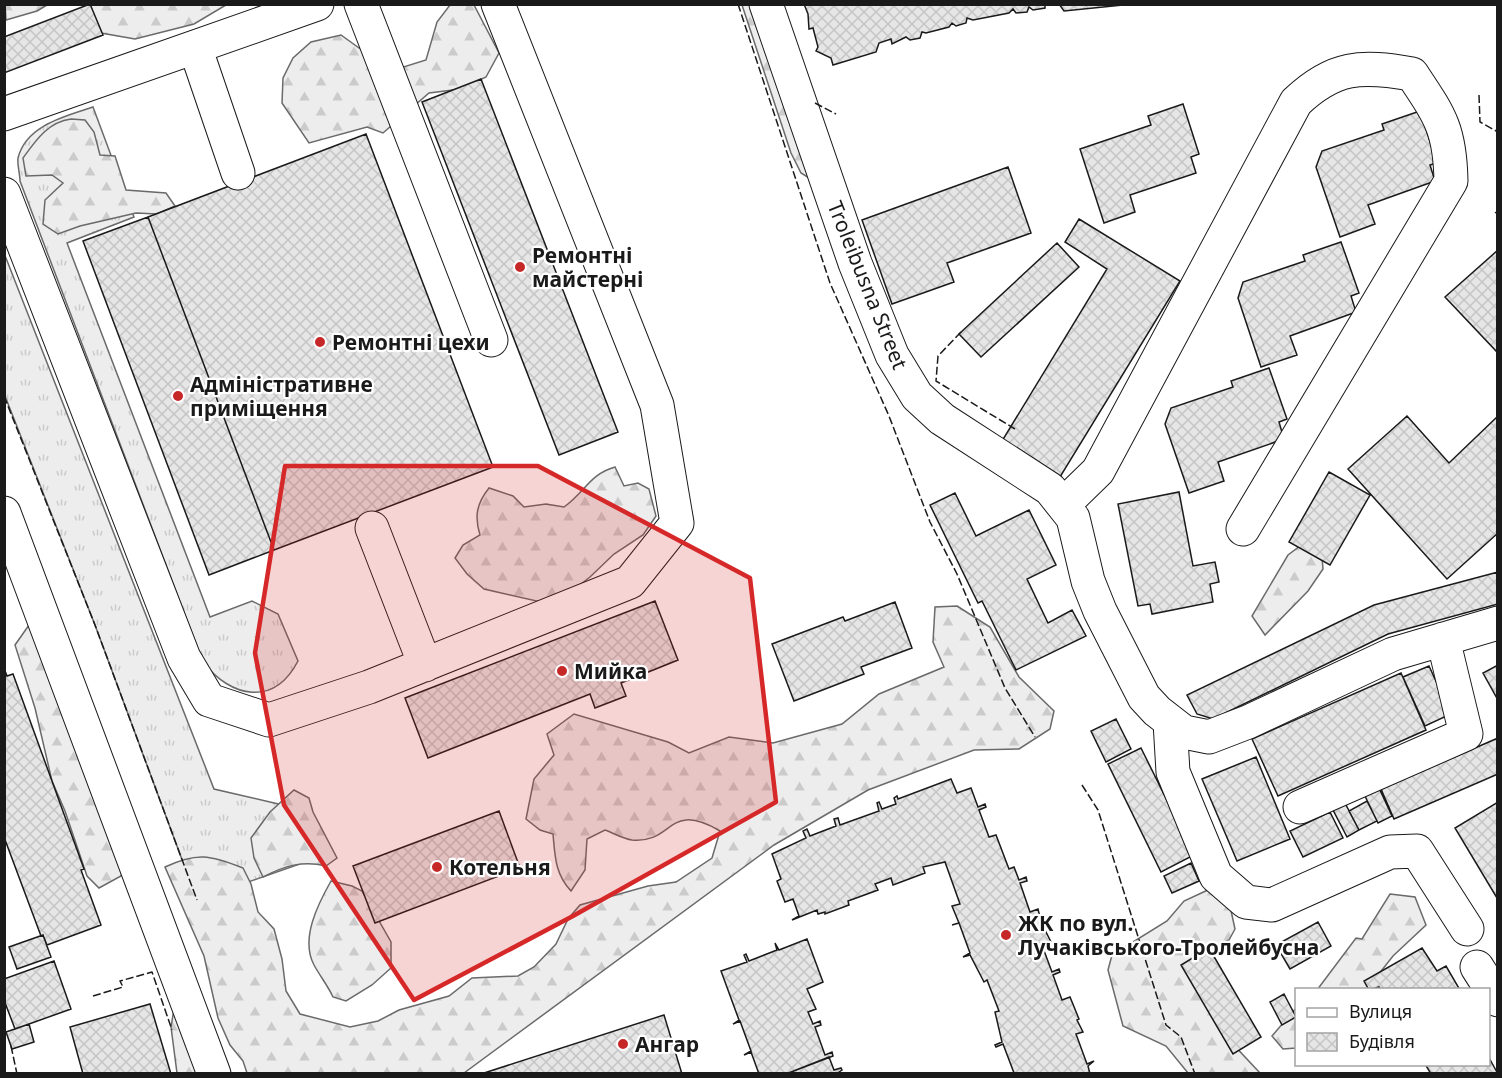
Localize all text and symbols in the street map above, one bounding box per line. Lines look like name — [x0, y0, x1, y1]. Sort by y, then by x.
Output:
street label: Troleibusna Street — [821, 197, 915, 374]
place label: Ремонтні майстерні — [532, 241, 644, 293]
marker: Ремонтні майстерні — [513, 260, 527, 274]
place label: Ремонтні цехи — [332, 328, 490, 356]
marker: Ремонтні цехи — [313, 335, 327, 349]
place label: Адміністративне приміщення — [190, 370, 373, 422]
marker: Адміністративне приміщення — [171, 389, 185, 403]
place label: Мийка — [574, 657, 647, 685]
marker: Мийка — [555, 664, 569, 678]
place label: Котельня — [449, 853, 551, 881]
marker: Котельня — [430, 860, 444, 874]
place label: ЖК по вул. Лучаківського-Тролейбусна — [1018, 909, 1319, 961]
marker: ЖК по вул. Лучаківського-Тролейбусна — [999, 928, 1013, 942]
legend — [1295, 988, 1490, 1066]
text: Вулиця — [1349, 999, 1412, 1023]
text: Будівля — [1349, 1029, 1415, 1053]
place label: Ангар — [635, 1030, 699, 1058]
marker: Ангар — [616, 1037, 630, 1051]

